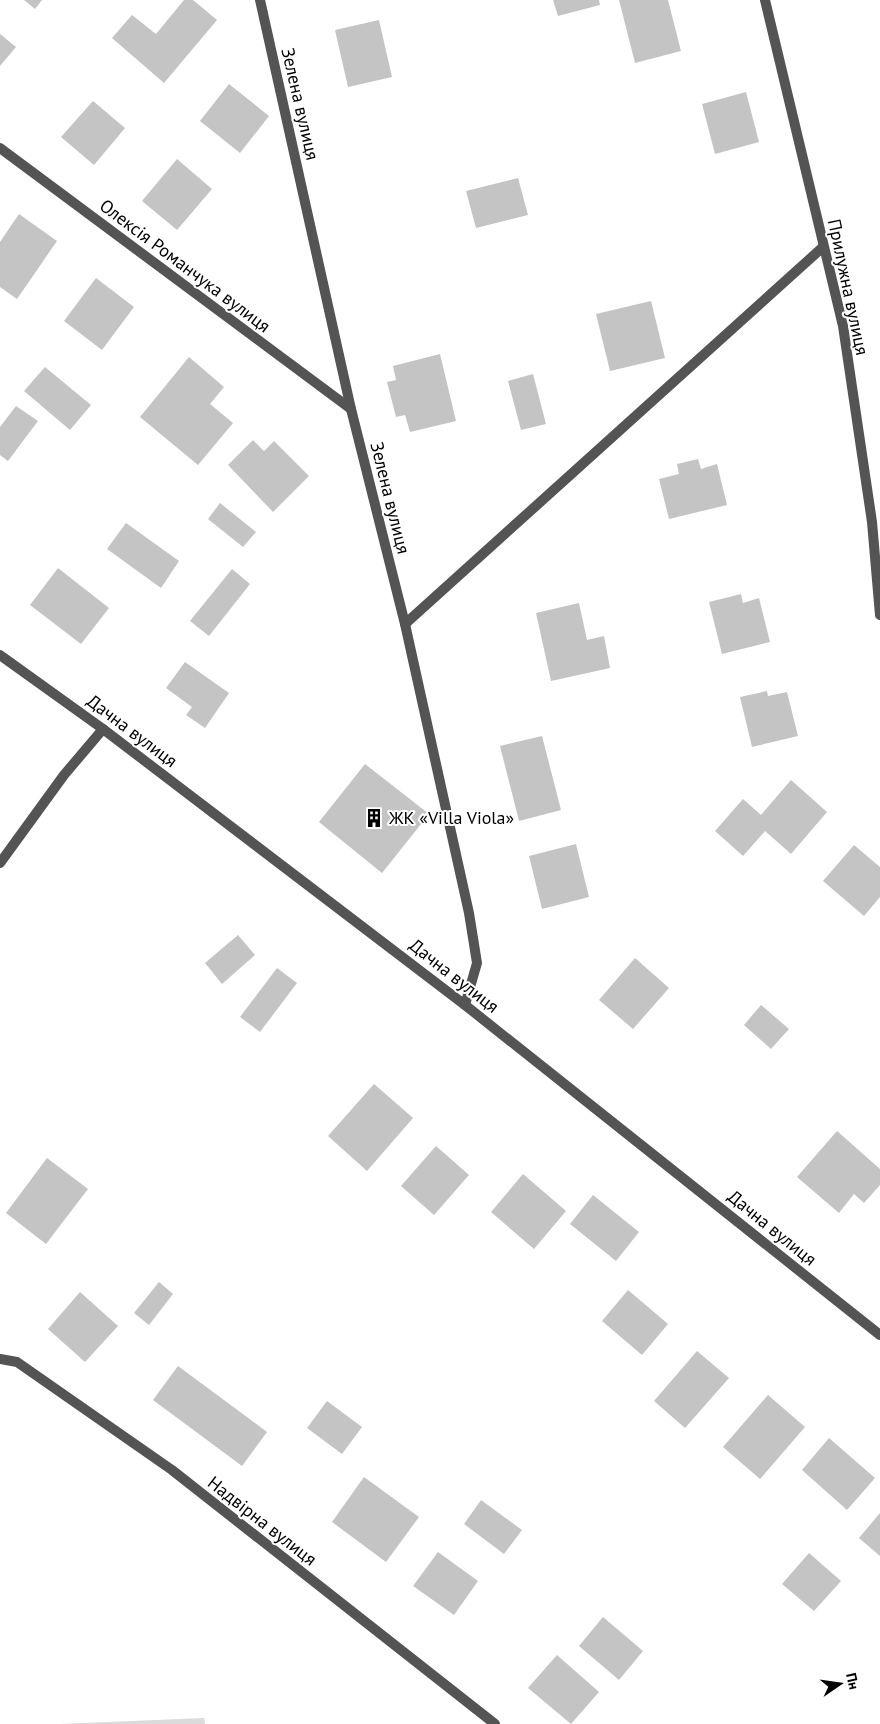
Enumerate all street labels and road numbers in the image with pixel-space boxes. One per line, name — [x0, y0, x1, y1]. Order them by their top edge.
street label: Зелена вулиця — [276, 45, 325, 162]
street label: Олексія Романчука вулиця — [95, 194, 275, 337]
street label: Прилужна вулиця — [823, 217, 874, 357]
street label: Зелена вулиця — [365, 440, 416, 556]
street label: Дачна вулиця — [82, 689, 182, 772]
street label: Дачна вулиця — [405, 933, 504, 1018]
street label: Дачна вулиця — [723, 1185, 821, 1270]
street label: Надвірна вулиця — [203, 1471, 321, 1570]

